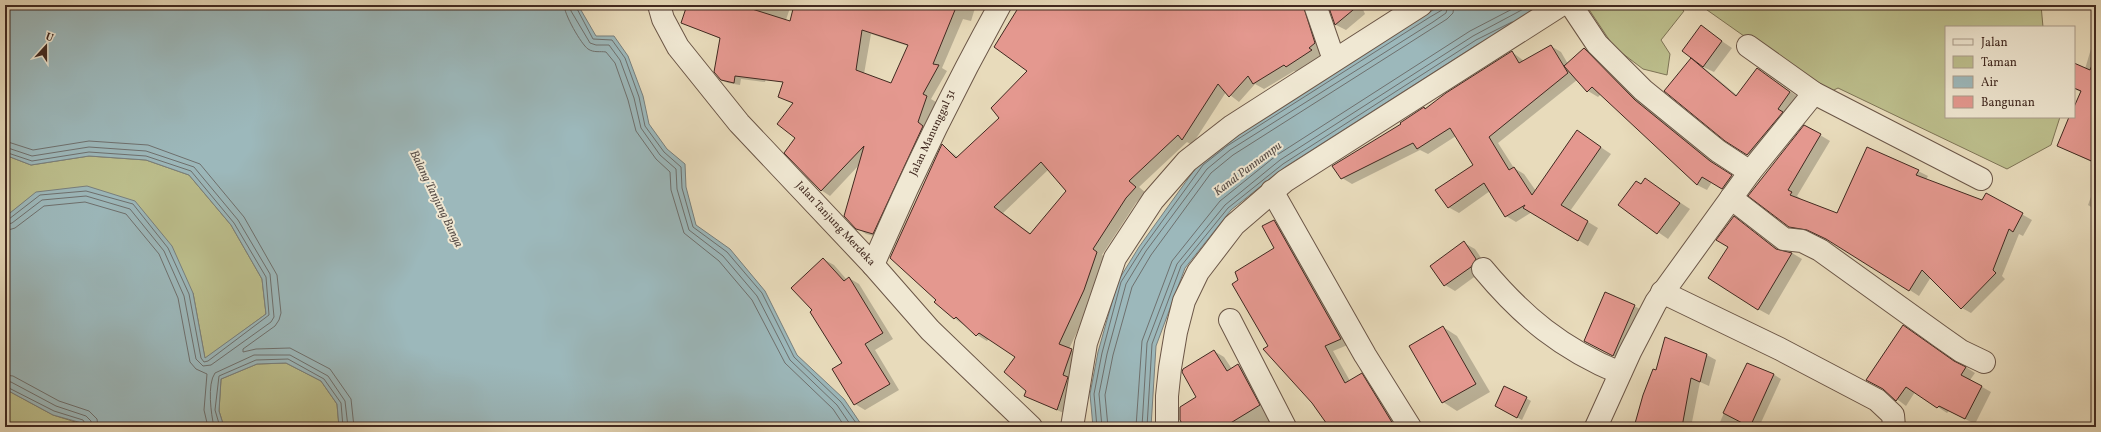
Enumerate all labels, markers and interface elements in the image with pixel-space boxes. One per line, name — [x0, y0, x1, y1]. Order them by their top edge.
north arrow — [26, 26, 66, 66]
legend — [1945, 26, 2075, 118]
text: U — [43, 30, 56, 47]
text: Jalan — [1981, 35, 2008, 51]
text: Taman — [1981, 55, 2017, 71]
text: Air — [1981, 75, 1998, 91]
street label: Jalan Manunggal 31 — [906, 87, 960, 179]
text: Bangunan — [1981, 95, 2035, 111]
water label: Kanal Pannampu — [1211, 138, 1285, 200]
water label: Balang Tanjung Bunga — [406, 148, 467, 251]
street label: Jalan Tanjung Merdeka — [792, 178, 879, 270]

